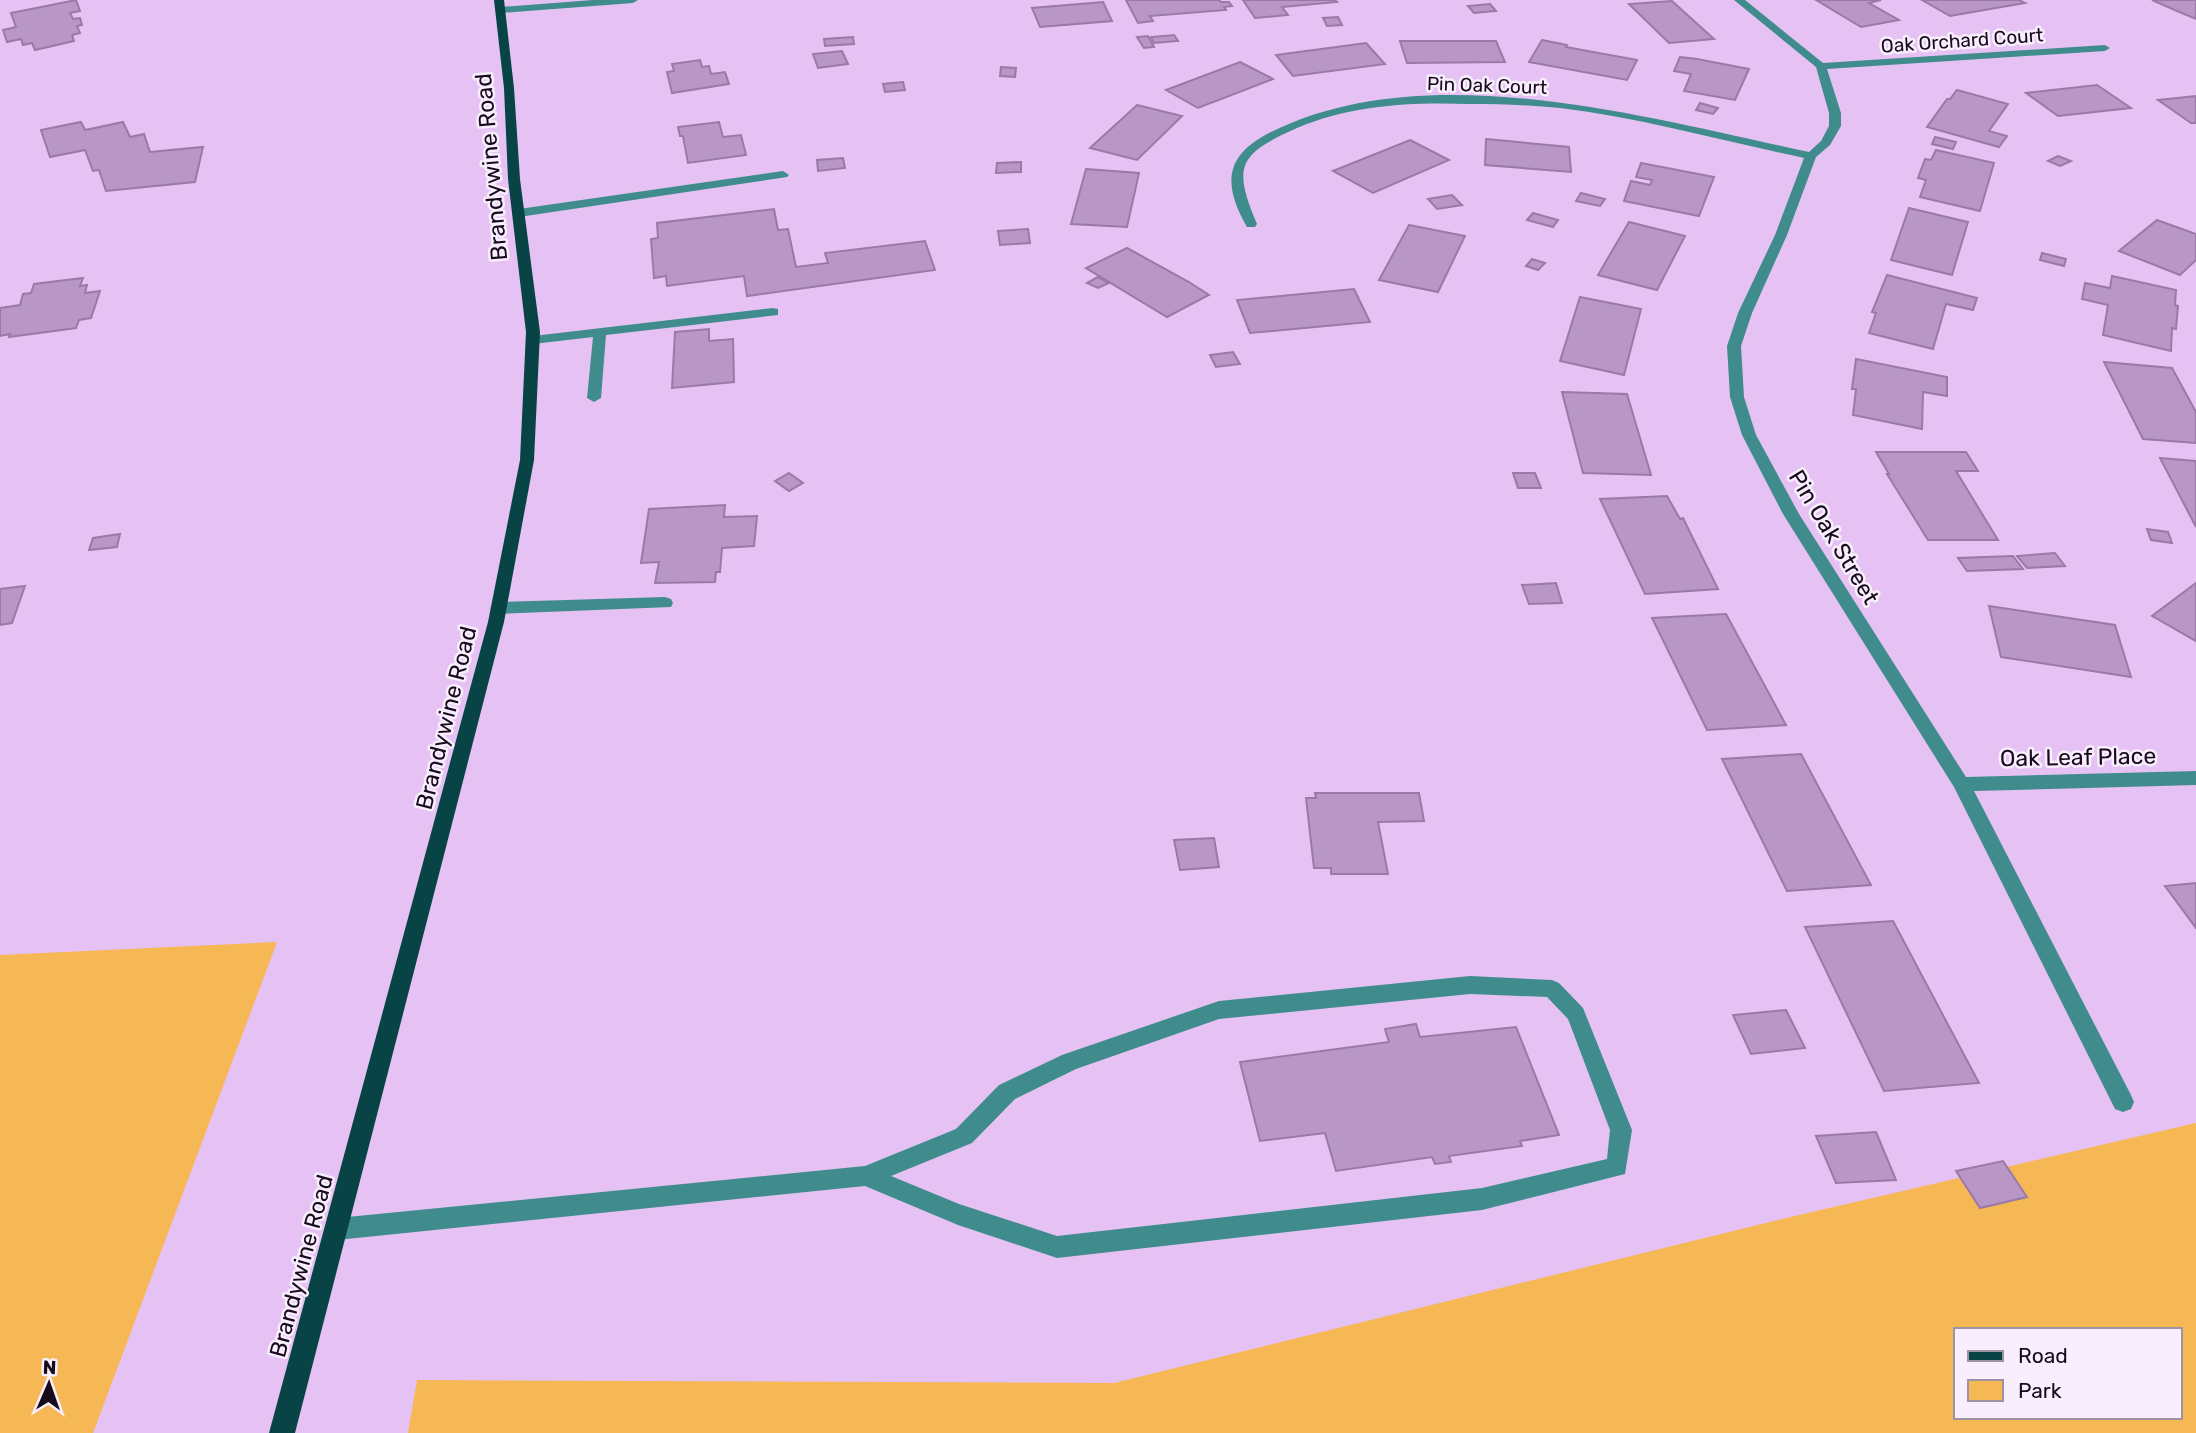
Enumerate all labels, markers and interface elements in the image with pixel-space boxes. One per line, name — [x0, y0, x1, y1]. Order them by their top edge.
street label: Oak Orchard Court — [1880, 23, 2045, 58]
street label: Brandywine Road — [469, 72, 513, 262]
street label: Pin Oak Court — [1426, 72, 1548, 99]
street label: Pin Oak Street — [1783, 465, 1885, 609]
street label: Brandywine Road — [410, 623, 482, 813]
street label: Oak Leaf Place — [2000, 742, 2156, 772]
street label: Brandywine Road — [263, 1172, 339, 1360]
legend — [1954, 1328, 2182, 1419]
text: Road — [2018, 1343, 2068, 1368]
north arrow — [14, 1349, 84, 1419]
text: N — [42, 1356, 57, 1379]
text: Park — [2018, 1378, 2062, 1403]

